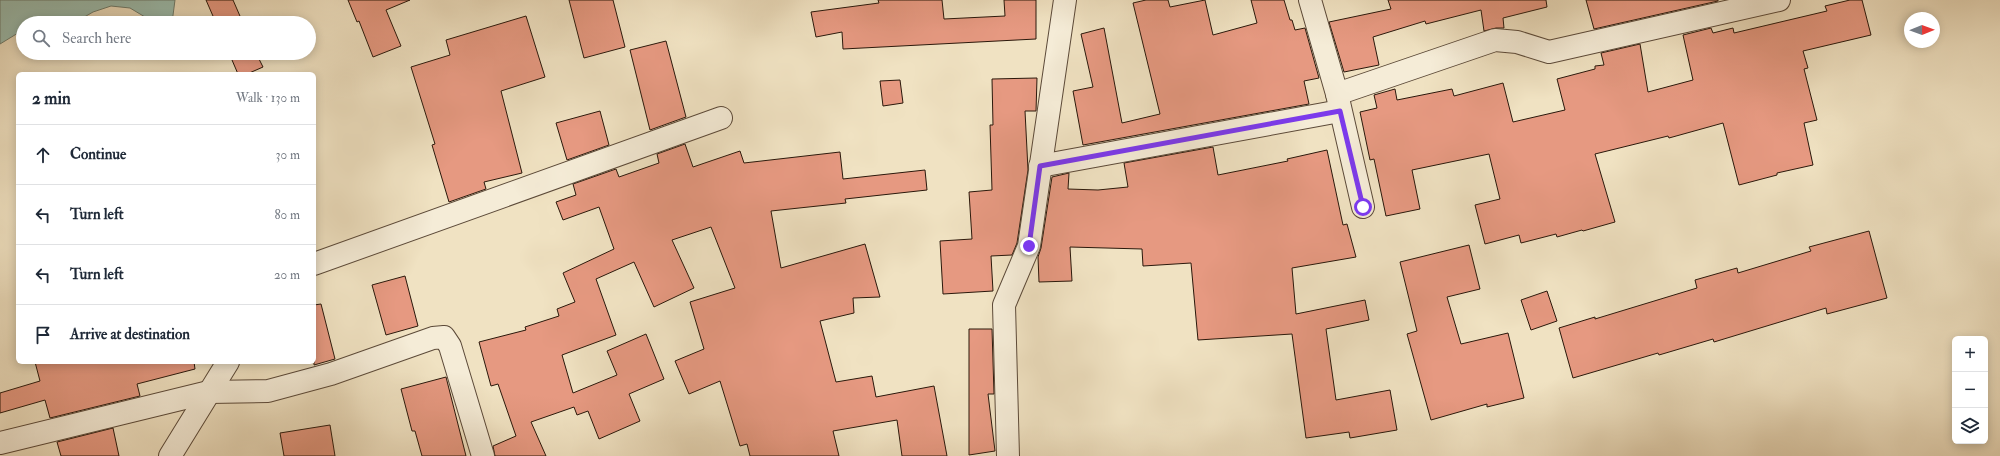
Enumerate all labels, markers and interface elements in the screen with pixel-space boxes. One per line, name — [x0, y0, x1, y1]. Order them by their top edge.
north arrow — [1904, 12, 1940, 48]
search box — [16, 16, 316, 60]
icon: search — [30, 27, 52, 49]
text: Search here — [62, 29, 131, 48]
text: 2 min — [32, 88, 71, 109]
text: Walk · 130 m — [236, 90, 300, 106]
icon: ahead — [32, 144, 54, 166]
text: Continue — [70, 145, 126, 164]
text: 30 m — [276, 147, 300, 163]
route start — [1354, 198, 1372, 216]
icon: left — [32, 204, 54, 226]
text: Turn left — [70, 205, 124, 224]
text: 80 m — [274, 207, 300, 223]
route end — [1020, 237, 1038, 255]
icon: left — [32, 264, 54, 286]
text: Turn left — [70, 265, 124, 284]
text: 20 m — [274, 267, 300, 283]
icon: arrive — [32, 324, 54, 346]
text: Arrive at destination — [70, 325, 190, 344]
map controls — [1952, 336, 1988, 444]
button: + — [1952, 336, 1988, 372]
button: − — [1952, 372, 1988, 408]
button: layers — [1952, 408, 1988, 444]

